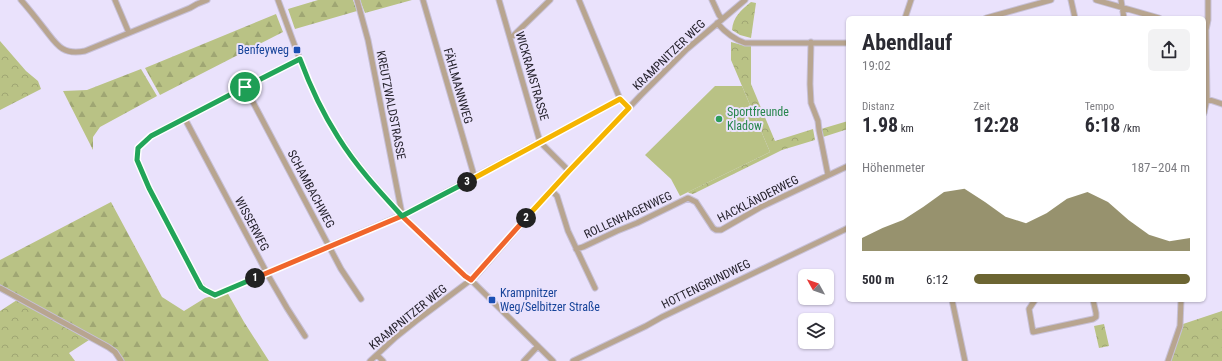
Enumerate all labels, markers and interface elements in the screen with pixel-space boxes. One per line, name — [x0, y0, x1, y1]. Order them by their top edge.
street label: KRAMPNITZER WEG — [630, 17, 708, 93]
button: share — [1148, 29, 1190, 71]
street label: WICKRAMSTRASSE — [513, 30, 551, 122]
text: Abendlauf — [862, 30, 952, 55]
place label: Benfeyweg — [237, 43, 289, 57]
marker: Benfeyweg — [292, 45, 302, 55]
street label: FÄHLMANNWEG — [441, 46, 476, 125]
street label: KREUTZWALDSTRASSE — [374, 49, 408, 161]
text: 19:02 — [862, 58, 891, 73]
pin — [228, 70, 262, 104]
icon: arrive — [234, 76, 256, 98]
text: Distanz — [862, 100, 895, 113]
text: Zeit — [973, 100, 990, 113]
text: Tempo — [1085, 100, 1114, 113]
place label: Sportfreunde Kladow — [727, 105, 789, 133]
text: 1.98 — [862, 113, 898, 137]
text: 12:28 — [973, 113, 1019, 137]
text: 6:18 — [1085, 113, 1120, 137]
marker: Sportfreunde Kladow — [714, 114, 724, 124]
text: km — [898, 122, 914, 135]
text: /km — [1120, 122, 1140, 135]
street label: SCHAMBACHWEG — [285, 148, 337, 230]
text: Höhenmeter — [862, 160, 925, 175]
text: 187–204 m — [1131, 160, 1190, 175]
pin: 3 — [457, 172, 477, 192]
street label: HACKLÄNDERWEG — [715, 172, 801, 226]
text: 3 — [464, 175, 470, 188]
street label: ROLLENHAGENWEG — [582, 188, 674, 242]
street label: WISSERWEG — [232, 195, 272, 253]
pin: 2 — [516, 208, 536, 228]
text: 2 — [523, 211, 529, 224]
street label: HOTTENGRUNDWEG — [659, 256, 753, 312]
pin: 1 — [245, 268, 265, 288]
north arrow — [798, 269, 834, 305]
map controls — [798, 269, 834, 349]
text: 1 — [252, 271, 258, 284]
text: 500 m — [862, 272, 894, 287]
text: 6:12 — [926, 272, 948, 287]
street label: KRAMPNITZER WEG — [366, 281, 450, 353]
place label: Krampnitzer Weg/Selbitzer Straße — [500, 286, 600, 314]
marker: Krampnitzer Weg/Selbitzer Straße — [487, 295, 497, 305]
button: layers — [798, 313, 834, 349]

